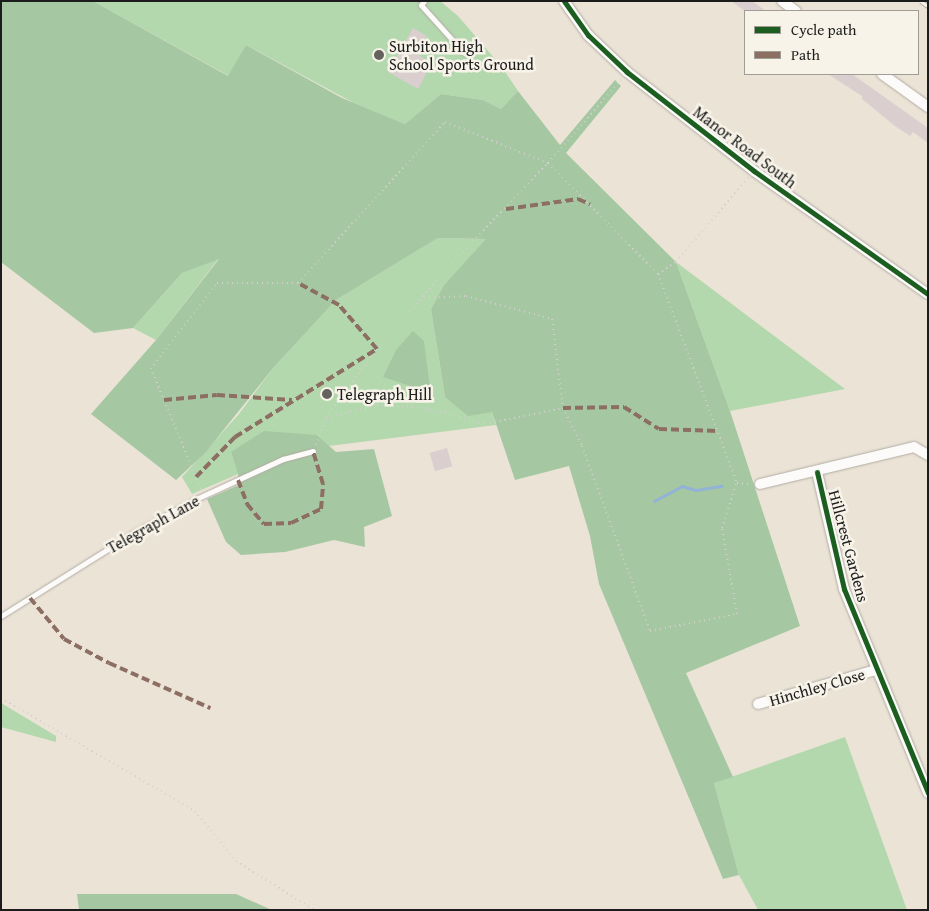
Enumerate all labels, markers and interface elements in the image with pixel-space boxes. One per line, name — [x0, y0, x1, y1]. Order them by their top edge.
legend — [744, 10, 919, 75]
text: Cycle path — [791, 19, 857, 40]
place label: Surbiton High School Sports Ground — [389, 36, 534, 74]
text: Path — [791, 44, 820, 65]
marker: Surbiton High School Sports Ground — [373, 49, 385, 61]
street label: Manor Road South — [690, 102, 800, 192]
place label: Telegraph Hill — [337, 384, 432, 404]
marker: Telegraph Hill — [321, 388, 333, 400]
street label: Hillcrest Gardens — [825, 488, 873, 604]
street label: Telegraph Lane — [103, 491, 203, 557]
street label: Hinchley Close — [767, 664, 867, 710]

